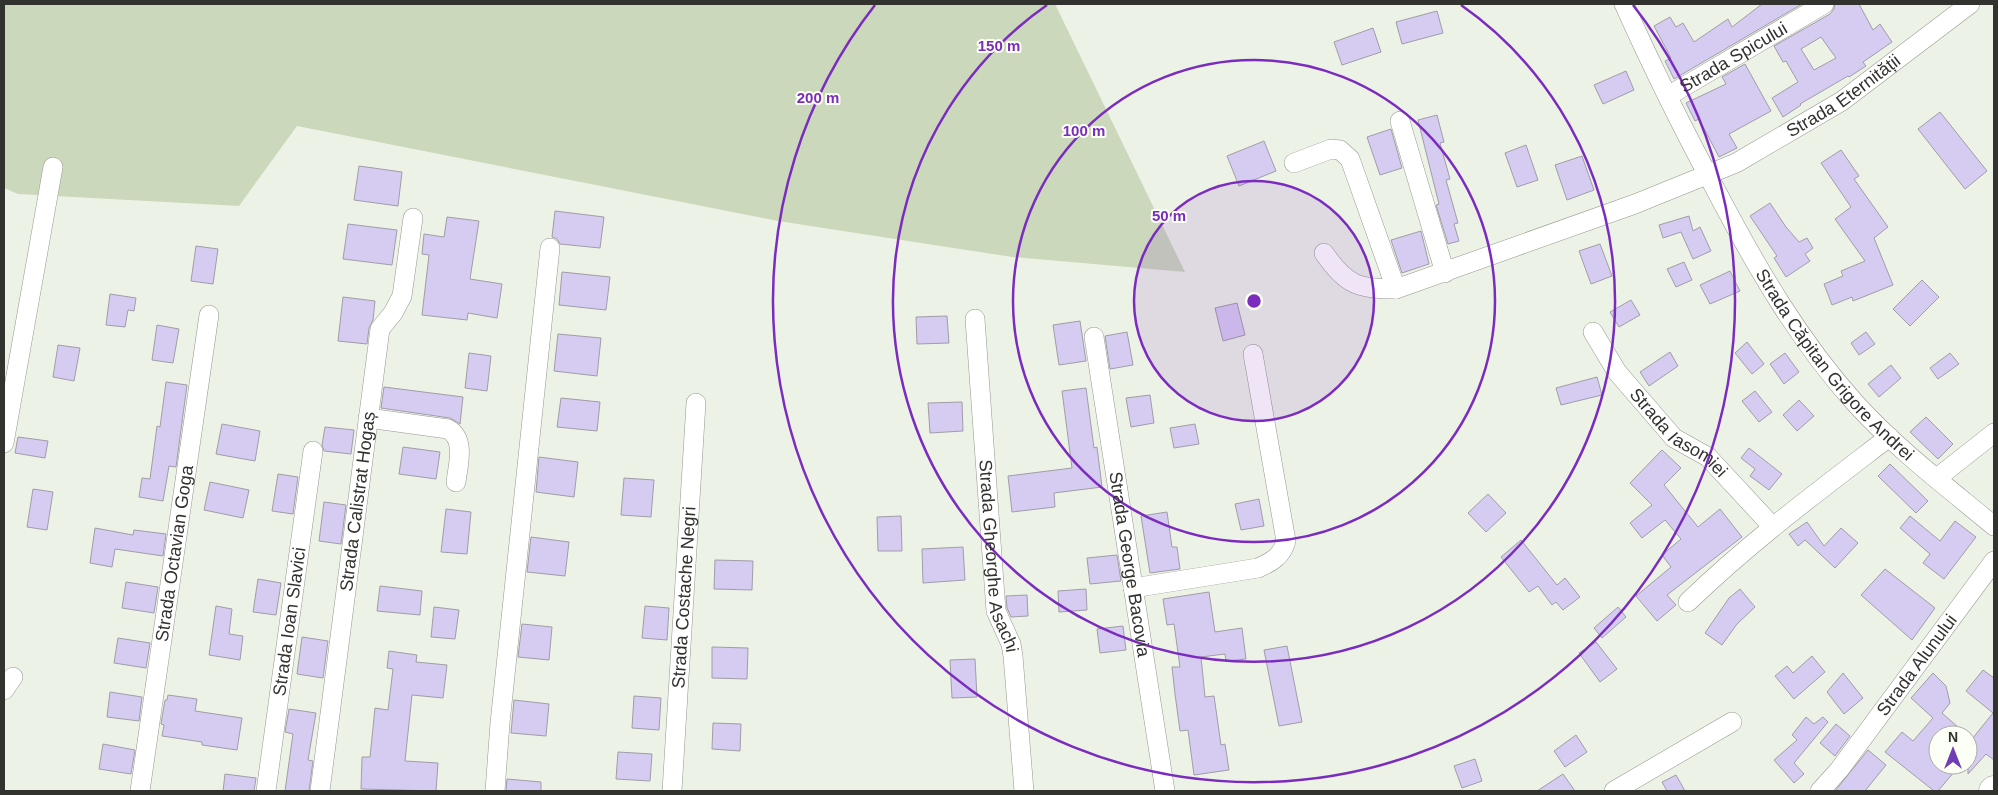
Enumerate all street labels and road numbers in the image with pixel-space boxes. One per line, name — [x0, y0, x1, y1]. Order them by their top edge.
street label: Strada Spicului — [1676, 18, 1791, 97]
street label: Strada Eternității — [1783, 50, 1904, 141]
street label: Strada Căpitan Grigore Andrei — [1752, 265, 1918, 465]
street label: Strada Iasomiei — [1626, 384, 1731, 481]
street label: Strada Calistrat Hogaș — [336, 410, 379, 593]
street label: Strada Gheorghe Asachi — [975, 459, 1022, 654]
street label: Strada Octavian Goga — [152, 463, 197, 643]
street label: Strada George Bacovia — [1105, 470, 1154, 659]
street label: Strada Costache Negri — [668, 506, 700, 689]
street label: Strada Ioan Slavici — [269, 546, 310, 697]
street label: Strada Alunului — [1873, 610, 1961, 720]

